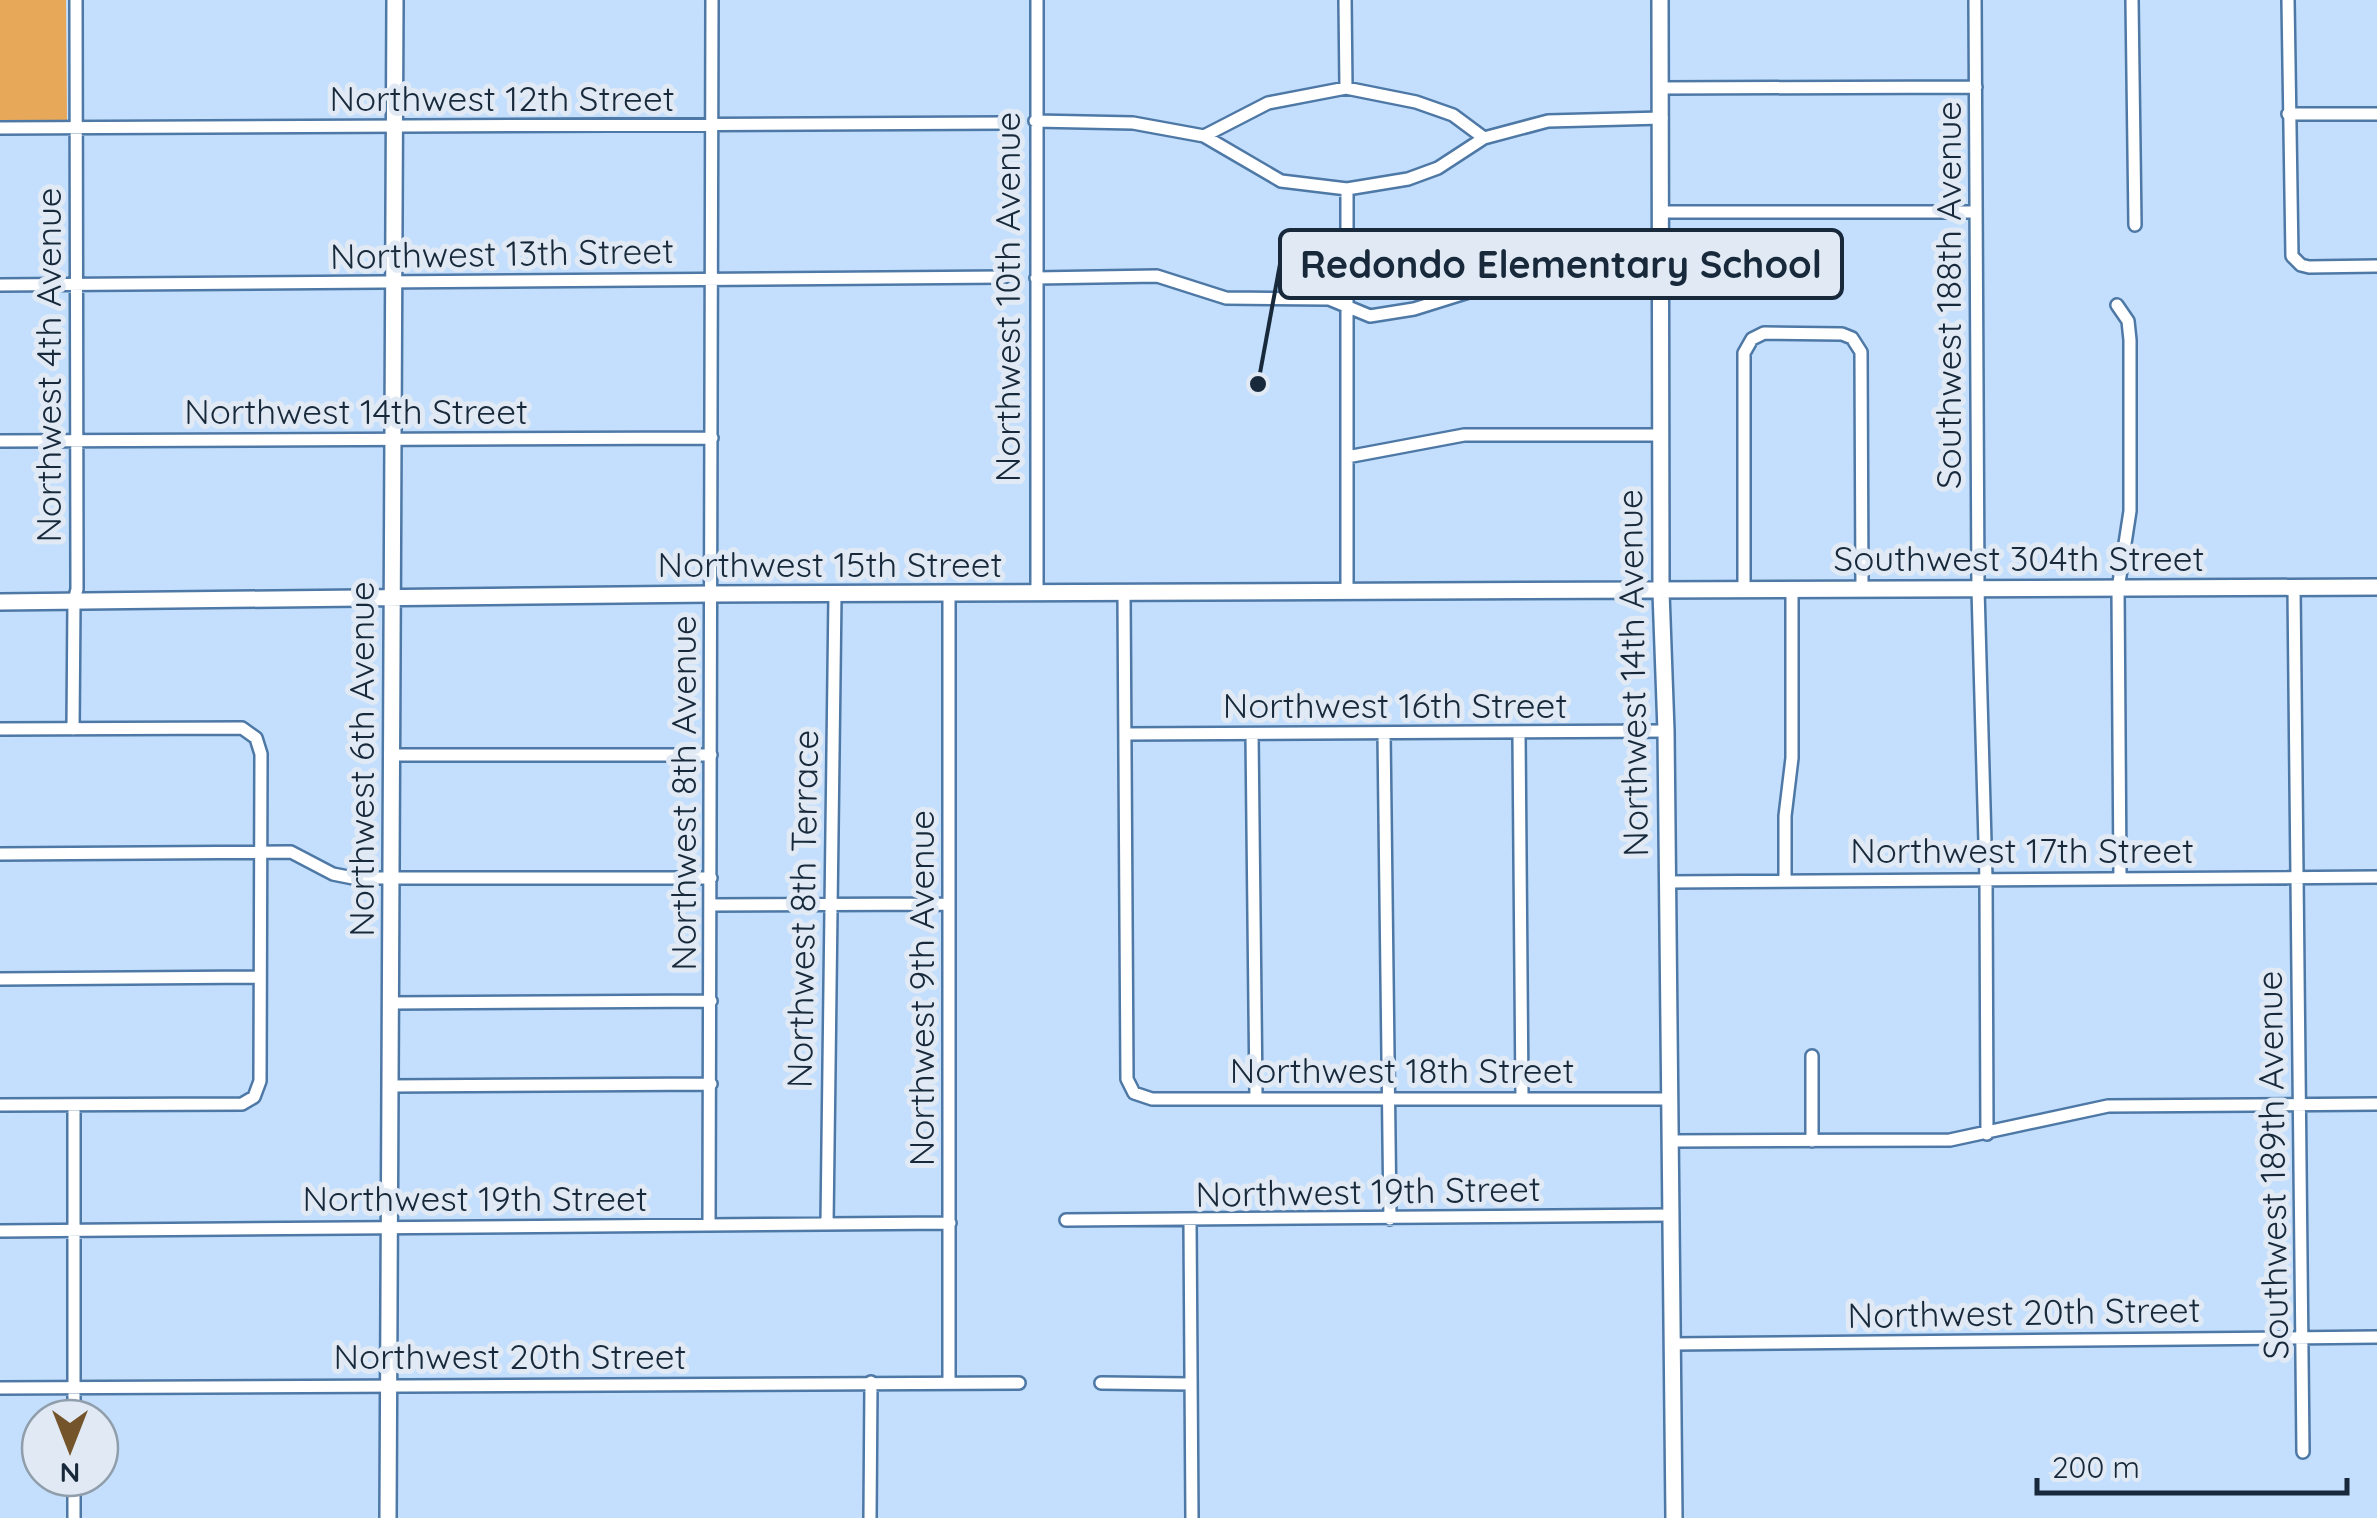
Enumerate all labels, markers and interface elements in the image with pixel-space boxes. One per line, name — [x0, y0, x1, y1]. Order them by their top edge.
street label: Northwest 12th Street — [329, 76, 675, 120]
street label: Southwest 188th Avenue — [1926, 101, 1970, 489]
street label: Northwest 10th Avenue — [985, 112, 1029, 482]
street label: Northwest 4th Avenue — [26, 187, 70, 543]
street label: Northwest 13th Street — [330, 228, 674, 278]
callout: Redondo Elementary School — [1280, 230, 1842, 298]
text: Redondo Elementary School — [1300, 240, 1822, 288]
street label: Northwest 14th Street — [184, 389, 528, 433]
street label: Northwest 14th Avenue — [1607, 489, 1657, 857]
street label: Southwest 304th Street — [1834, 536, 2204, 580]
street label: Northwest 15th Street — [658, 542, 1002, 586]
street label: Northwest 6th Avenue — [339, 581, 383, 937]
street label: Northwest 8th Avenue — [661, 615, 705, 971]
street label: Northwest 16th Street — [1223, 683, 1567, 727]
street label: Northwest 8th Terrace — [777, 729, 827, 1089]
street label: Northwest 9th Avenue — [899, 810, 943, 1166]
street label: Northwest 17th Street — [1850, 828, 2194, 872]
street label: Southwest 189th Avenue — [2247, 970, 2297, 1360]
street label: Northwest 18th Street — [1230, 1048, 1574, 1092]
street label: Northwest 19th Street — [1195, 1166, 1541, 1216]
street label: Northwest 19th Street — [302, 1176, 648, 1220]
street label: Northwest 20th Street — [1847, 1287, 2201, 1337]
street label: Northwest 20th Street — [334, 1334, 686, 1378]
north arrow — [20, 1398, 120, 1498]
scale bar — [2037, 1433, 2347, 1495]
text: 200 m — [2052, 1448, 2140, 1486]
text: N — [60, 1456, 80, 1491]

